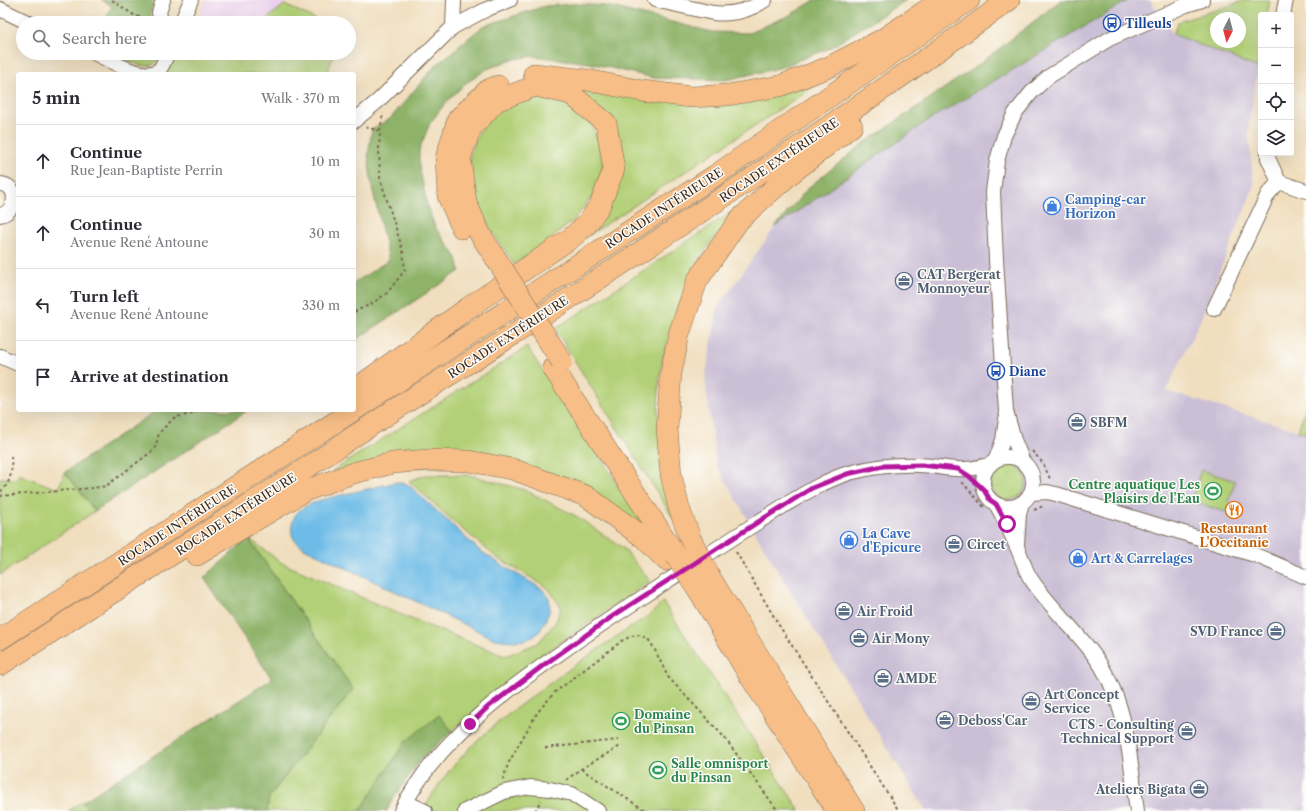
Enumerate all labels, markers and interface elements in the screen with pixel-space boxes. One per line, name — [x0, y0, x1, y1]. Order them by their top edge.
north arrow — [1210, 12, 1246, 48]
map controls — [1258, 12, 1294, 156]
button: + — [1258, 12, 1294, 48]
bus stop icon: Tilleuls — [1102, 13, 1122, 33]
search box — [16, 16, 356, 60]
place label: Tilleuls — [1125, 16, 1172, 31]
icon: search — [30, 27, 52, 49]
text: Search here — [62, 29, 147, 48]
button: − — [1258, 48, 1294, 84]
button: locate — [1258, 84, 1294, 120]
text: 5 min — [32, 88, 80, 108]
text: Walk · 370 m — [261, 90, 340, 106]
street label: ROCADE EXTÉRIEURE — [716, 114, 842, 206]
button: layers — [1258, 120, 1294, 156]
text: Continue — [70, 143, 142, 162]
icon: ahead — [32, 150, 54, 172]
text: 10 m — [311, 153, 340, 169]
text: Rue Jean-Baptiste Perrin — [70, 162, 223, 178]
street label: ROCADE INTÉRIEURE — [602, 163, 726, 252]
place label: Camping-car Horizon — [1065, 192, 1146, 221]
shop icon: Camping-car Horizon — [1042, 196, 1062, 216]
text: Continue — [70, 215, 142, 234]
icon: ahead — [32, 222, 54, 244]
text: 30 m — [309, 225, 340, 241]
text: Avenue René Antoune — [70, 234, 209, 250]
place label: CAT Bergerat Monnoyeur — [917, 267, 1001, 296]
office icon: CAT Bergerat Monnoyeur — [894, 271, 914, 291]
text: Turn left — [70, 287, 139, 306]
street label: ROCADE EXTÉRIEURE — [444, 292, 571, 382]
icon: left — [32, 294, 54, 316]
text: 330 m — [302, 297, 340, 313]
text: Avenue René Antoune — [70, 306, 209, 322]
bus stop icon: Diane — [986, 361, 1006, 381]
place label: Diane — [1009, 364, 1046, 379]
icon: arrive — [32, 366, 54, 388]
text: Arrive at destination — [70, 367, 229, 386]
office icon: SBFM — [1067, 412, 1087, 432]
place label: SBFM — [1090, 415, 1128, 430]
street label: ROCADE EXTÉRIEURE — [172, 469, 299, 559]
place label: Centre aquatique Les Plaisirs de l'Eau — [1068, 477, 1200, 506]
street label: ROCADE INTÉRIEURE — [115, 480, 239, 569]
sports icon: Centre aquatique Les Plaisirs de l'Eau — [1203, 481, 1223, 501]
restaurant icon: Restaurant L'Occitanie — [1224, 500, 1244, 520]
route start — [998, 515, 1016, 533]
place label: Restaurant L'Occitanie — [1199, 521, 1269, 550]
place label: La Cave d'Epicure — [862, 526, 921, 555]
shop icon: La Cave d'Epicure — [839, 530, 859, 550]
office icon: Circet — [944, 534, 964, 554]
place label: Circet — [967, 537, 1005, 552]
shop icon: Art & Carrelages — [1068, 548, 1088, 568]
place label: Art & Carrelages — [1090, 551, 1193, 566]
office icon: Air Froid — [834, 601, 854, 621]
place label: Air Froid — [856, 604, 913, 619]
office icon: SVD France — [1266, 621, 1286, 641]
place label: SVD France — [1190, 624, 1263, 639]
office icon: Air Mony — [849, 628, 869, 648]
place label: Air Mony — [871, 631, 930, 646]
office icon: AMDE — [873, 668, 893, 688]
place label: AMDE — [895, 671, 937, 686]
place label: Art Concept Service — [1043, 687, 1119, 716]
office icon: Art Concept Service — [1021, 691, 1041, 711]
place label: Domaine du Pinsan — [634, 707, 695, 736]
office icon: Deboss'Car — [935, 710, 955, 730]
sports icon: Domaine du Pinsan — [611, 711, 631, 731]
place label: Deboss'Car — [958, 713, 1027, 728]
route end — [461, 715, 479, 733]
place label: CTS - Consulting Technical Support — [1060, 717, 1175, 746]
office icon: CTS - Consulting Technical Support — [1177, 721, 1197, 741]
place label: Salle omnisport du Pinsan — [671, 756, 768, 785]
sports icon: Salle omnisport du Pinsan — [648, 760, 668, 780]
office icon: Ateliers Bigata — [1189, 779, 1209, 799]
place label: Ateliers Bigata — [1095, 782, 1187, 797]

